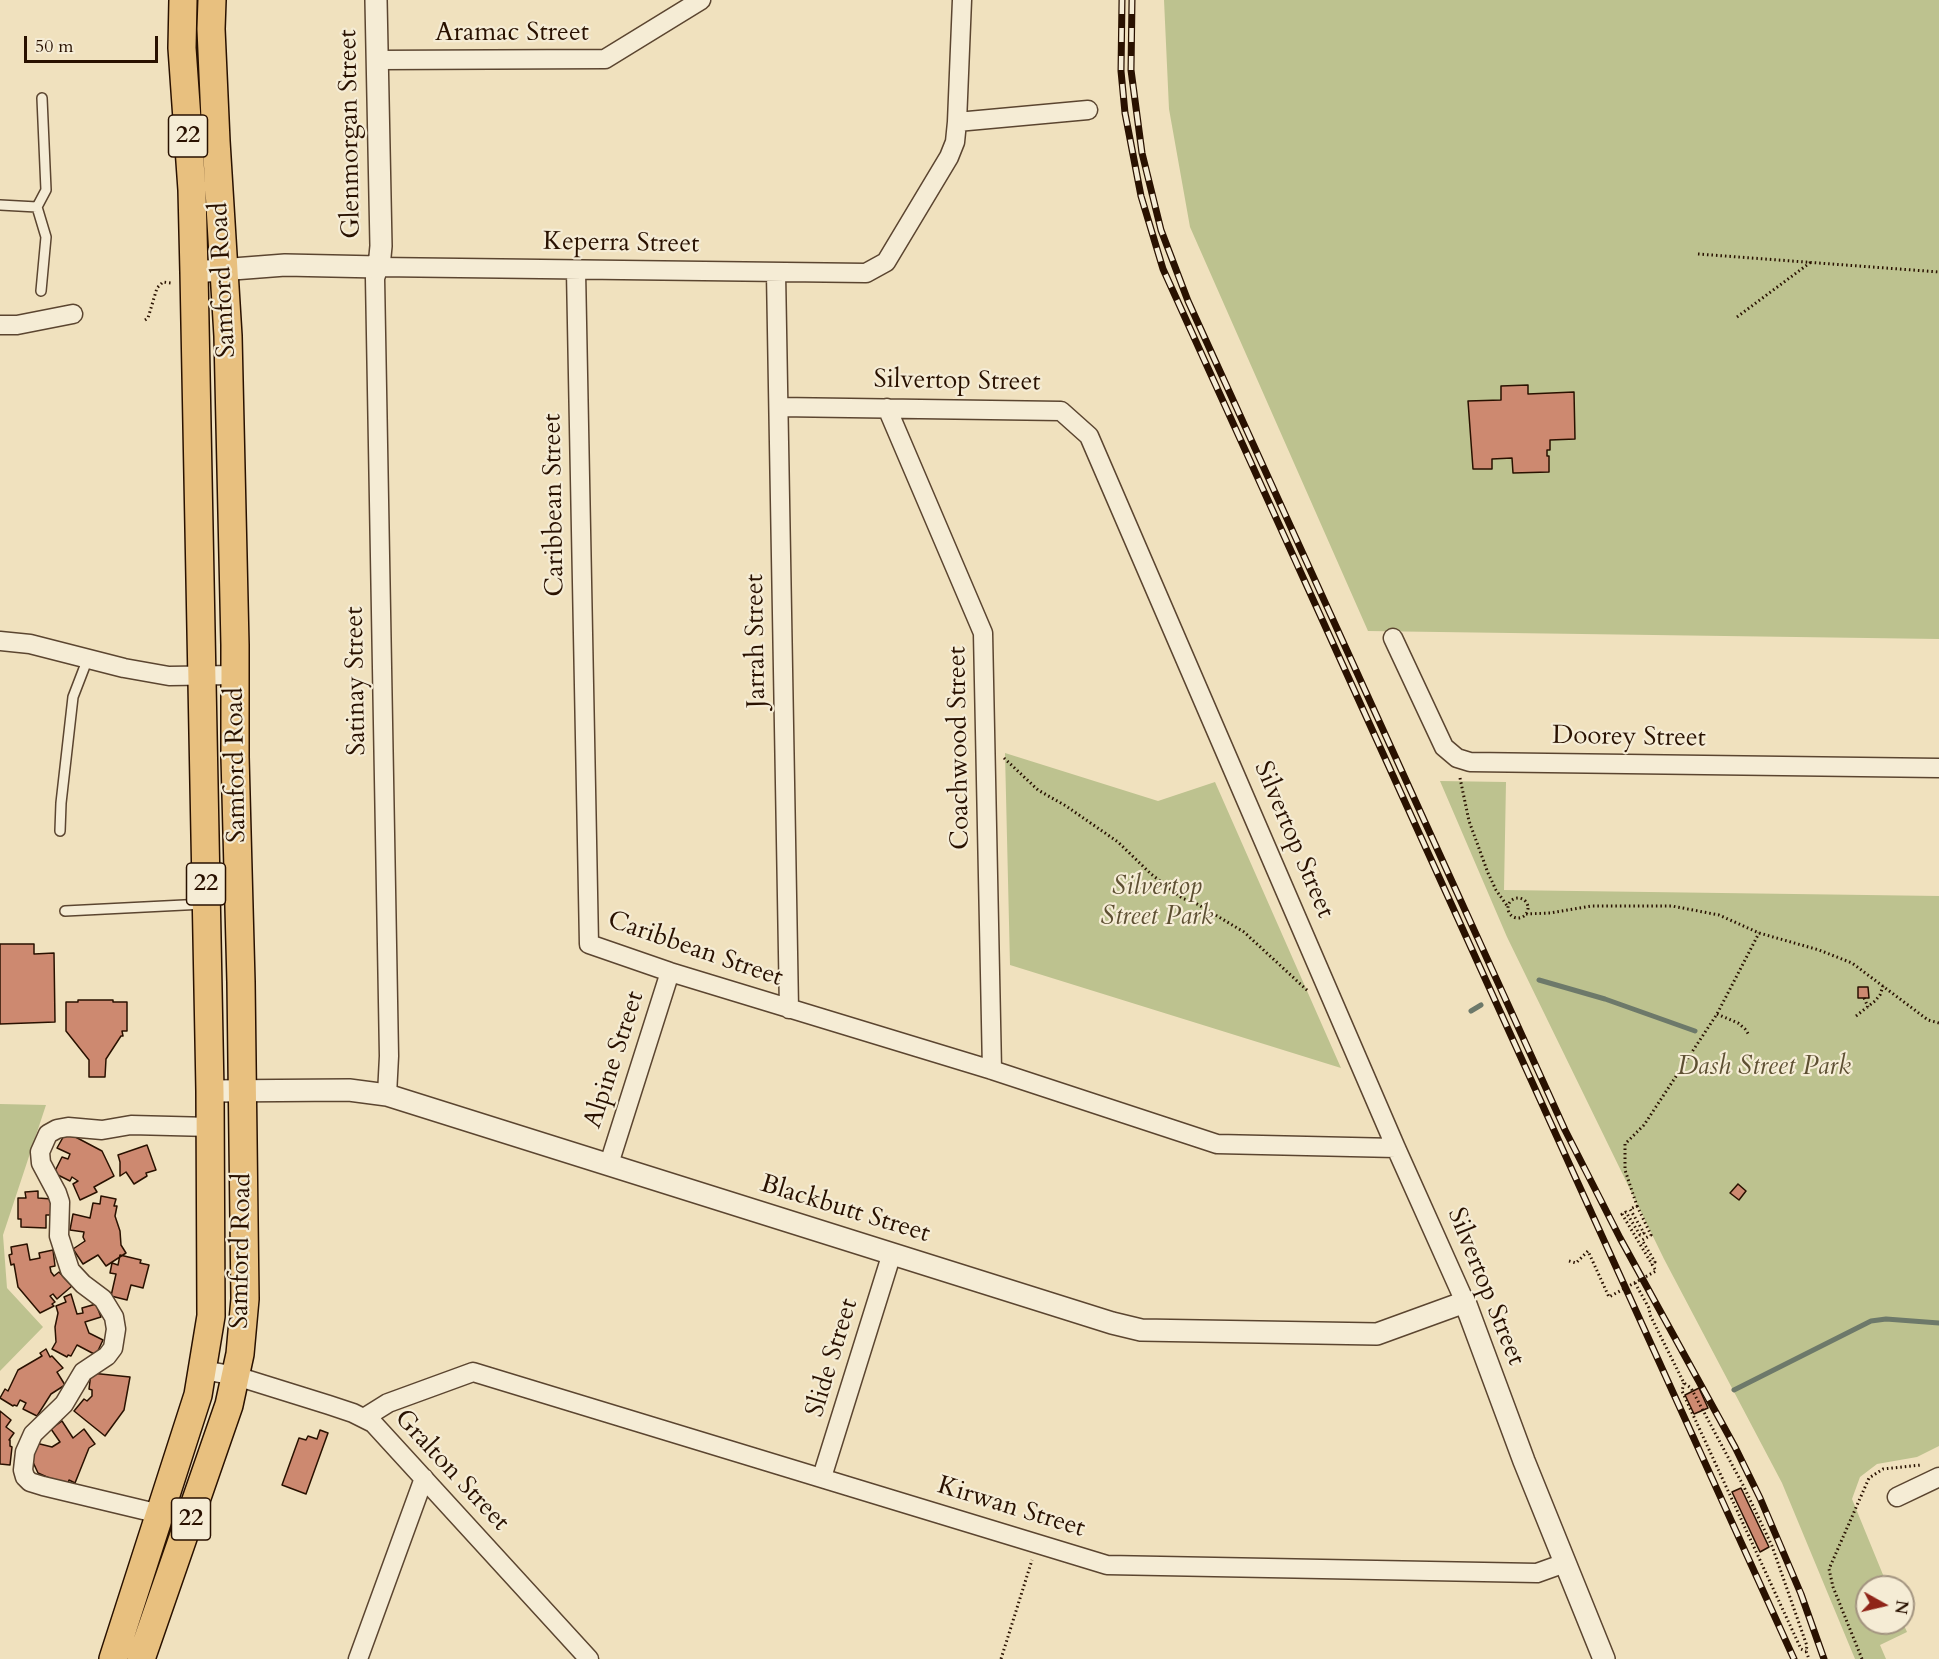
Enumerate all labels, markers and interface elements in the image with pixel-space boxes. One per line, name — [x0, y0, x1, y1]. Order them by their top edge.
street label: Aramac Street — [435, 18, 589, 50]
scale bar — [27, 24, 160, 62]
street label: Glenmorgan Street — [334, 29, 368, 239]
text: 50 m — [35, 34, 74, 59]
road number: 22 — [168, 115, 207, 157]
street label: Samford Road — [204, 201, 244, 359]
street label: Keperra Street — [542, 227, 700, 261]
street label: Silvertop Street — [873, 365, 1041, 399]
street label: Caribbean Street — [538, 413, 572, 597]
street label: Jarrah Street — [740, 574, 774, 708]
street label: Satinay Street — [340, 606, 374, 756]
street label: Coachwood Street — [943, 646, 977, 850]
street label: Samford Road — [220, 687, 254, 843]
street label: Doorey Street — [1552, 721, 1706, 755]
street label: Silvertop Street — [1246, 757, 1340, 923]
road number: 22 — [186, 863, 226, 905]
park label: Silvertop Street Park — [1101, 872, 1213, 934]
street label: Caribbean Street — [603, 905, 787, 995]
street label: Alpine Street — [578, 987, 652, 1133]
park label: Dash Street Park — [1677, 1052, 1851, 1084]
street label: Blackbutt Street — [757, 1169, 933, 1251]
street label: Samford Road — [225, 1173, 259, 1329]
street label: Silvertop Street — [1439, 1204, 1531, 1370]
street label: Slide Street — [800, 1295, 866, 1421]
street label: Gralton Street — [387, 1404, 515, 1538]
street label: Kirwan Street — [934, 1471, 1088, 1545]
road number: 22 — [172, 1498, 210, 1540]
north arrow — [1855, 1575, 1915, 1635]
text: N — [1889, 1599, 1913, 1616]

